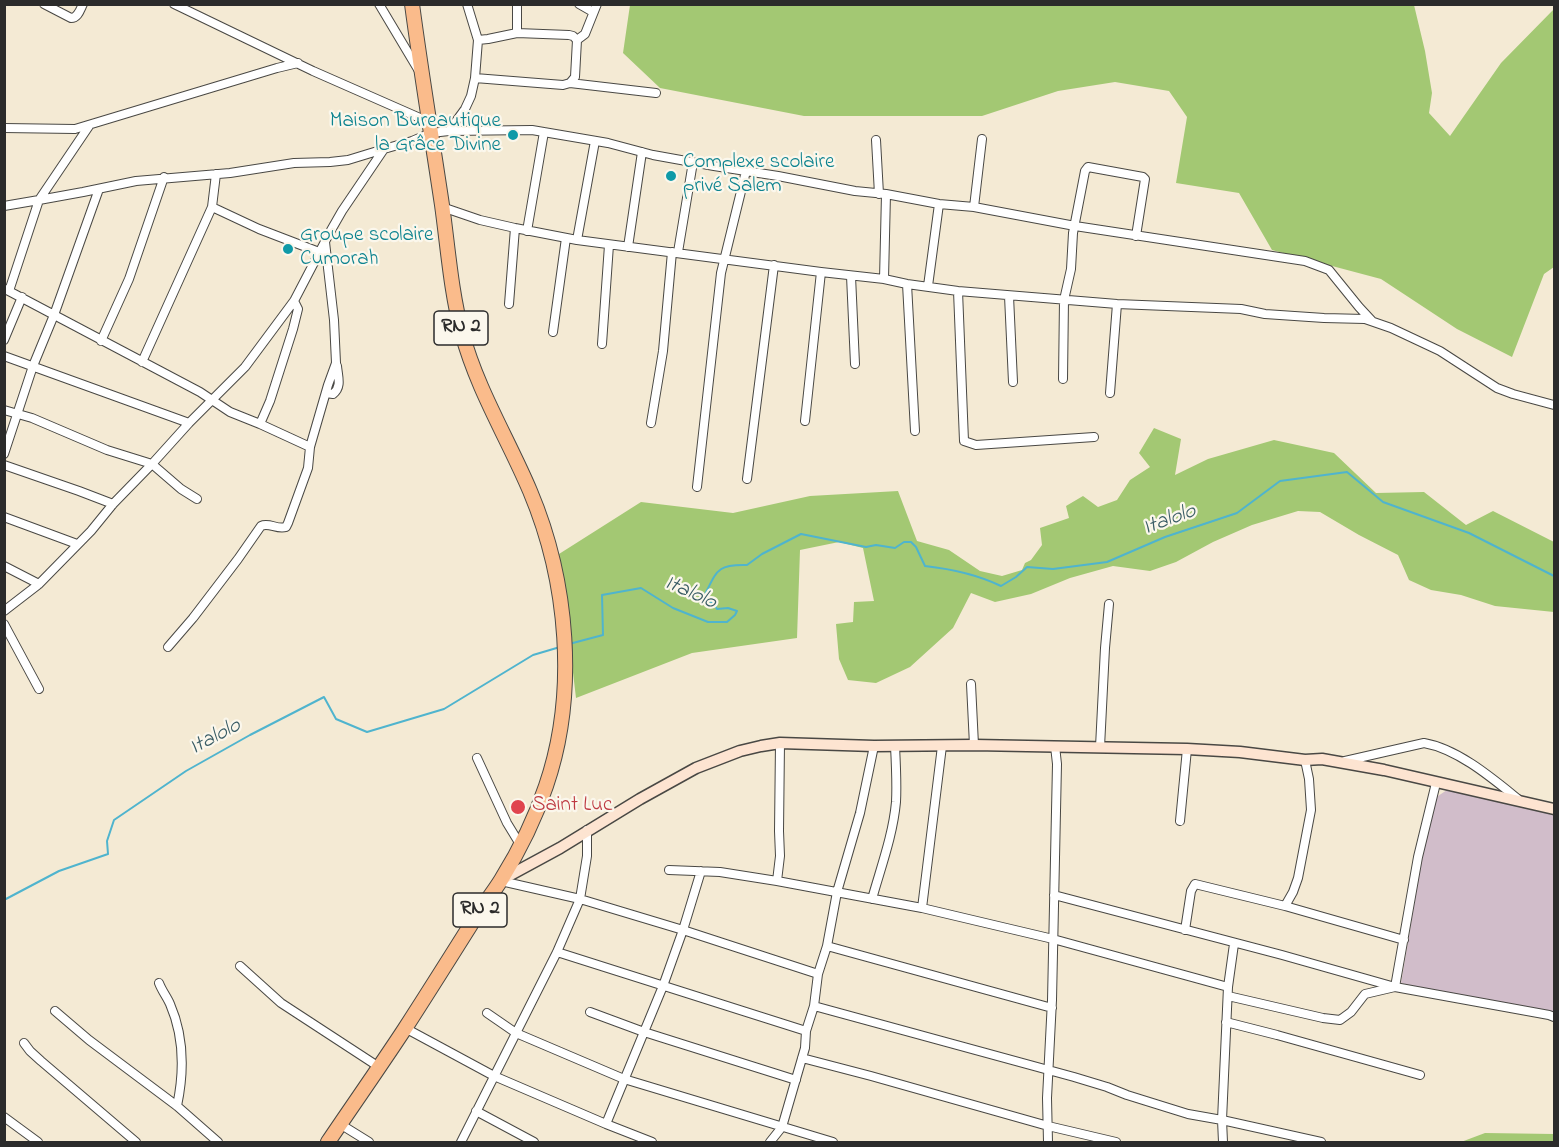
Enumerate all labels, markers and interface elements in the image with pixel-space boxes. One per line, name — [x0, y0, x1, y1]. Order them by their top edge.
place label: Maison Bureautique la Grâce Divine — [330, 110, 501, 160]
marker: Maison Bureautique la Grâce Divine — [506, 128, 520, 142]
place label: Complexe scolaire privé Salem — [683, 151, 834, 201]
marker: Complexe scolaire privé Salem — [664, 169, 678, 183]
place label: Groupe scolaire Cumorah — [300, 224, 433, 274]
marker: Groupe scolaire Cumorah — [281, 242, 295, 256]
road number: RN 2 — [434, 311, 488, 345]
water label: Italolo — [1140, 499, 1200, 543]
water label: Italolo — [660, 571, 720, 617]
water label: Italolo — [186, 714, 246, 762]
place label: Saint Luc — [532, 794, 612, 820]
marker: Saint Luc — [509, 798, 527, 816]
road number: RN 2 — [453, 893, 507, 927]

